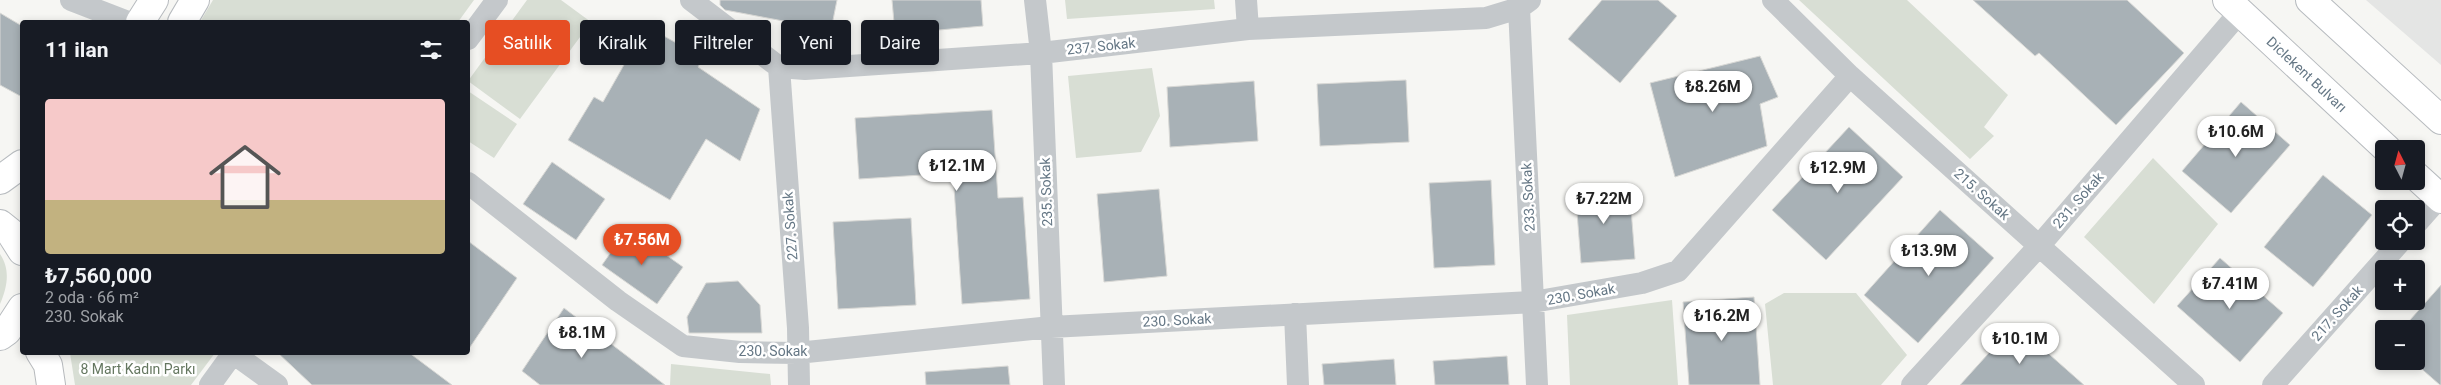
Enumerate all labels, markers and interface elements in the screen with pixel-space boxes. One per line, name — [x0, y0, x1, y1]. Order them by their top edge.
chip: Satılık — [485, 20, 570, 65]
chip: Kiralık — [580, 20, 665, 65]
chip: Filtreler — [675, 20, 771, 65]
chip: Yeni — [781, 20, 851, 65]
chip: Daire — [861, 20, 939, 65]
street label: Diclekent Bulvarı — [2263, 33, 2350, 115]
street label: 237. Sokak — [1066, 34, 1137, 58]
icon: filters — [417, 36, 445, 64]
text: 11 ilan — [45, 38, 108, 62]
pin: ₺8.26M — [1672, 70, 1754, 113]
text: ₺8.26M — [1685, 77, 1741, 96]
pin: ₺10.6M — [2195, 116, 2277, 158]
text: ₺10.6M — [2208, 122, 2264, 141]
icon: home — [200, 132, 290, 222]
north arrow — [2375, 140, 2425, 190]
map controls — [2375, 140, 2425, 370]
pin: ₺12.1M — [916, 150, 998, 192]
pin: ₺12.9M — [1797, 152, 1879, 194]
text: ₺12.1M — [929, 156, 985, 175]
street label: 235. Sokak — [1037, 156, 1055, 227]
text: ₺12.9M — [1810, 158, 1866, 177]
street label: 233. Sokak — [1518, 161, 1538, 232]
street label: 215. Sokak — [1951, 165, 2014, 224]
street label: 231. Sokak — [2049, 168, 2107, 231]
pin: ₺7.22M — [1563, 182, 1645, 225]
text: ₺7.22M — [1576, 189, 1632, 208]
street label: 227. Sokak — [780, 190, 800, 261]
button: locate — [2375, 200, 2425, 250]
pin: ₺7.56M — [601, 224, 683, 266]
text: ₺7.56M — [614, 230, 670, 249]
pin: ₺13.9M — [1888, 234, 1970, 277]
text: ₺13.9M — [1901, 241, 1957, 260]
button: + — [2375, 260, 2425, 310]
text: ₺7,560,000 — [45, 264, 152, 288]
pin: ₺7.41M — [2189, 268, 2271, 310]
text: ₺7.41M — [2202, 274, 2258, 293]
street label: 230. Sokak — [1546, 280, 1617, 308]
street label: 217. Sokak — [2308, 281, 2367, 344]
text: 2 oda · 66 m² — [45, 288, 139, 307]
pin: ₺16.2M — [1681, 300, 1763, 342]
text: ₺16.2M — [1694, 306, 1750, 325]
text: 230. Sokak — [45, 307, 124, 326]
street label: 230. Sokak — [1142, 310, 1213, 330]
pin: ₺8.1M — [547, 316, 617, 359]
button: − — [2375, 320, 2425, 370]
pin: ₺10.1M — [1979, 322, 2061, 365]
text: ₺8.1M — [559, 323, 605, 342]
text: ₺10.1M — [1992, 329, 2048, 348]
street label: 230. Sokak — [739, 343, 808, 359]
park label: 8 Mart Kadın Parkı — [81, 361, 195, 377]

